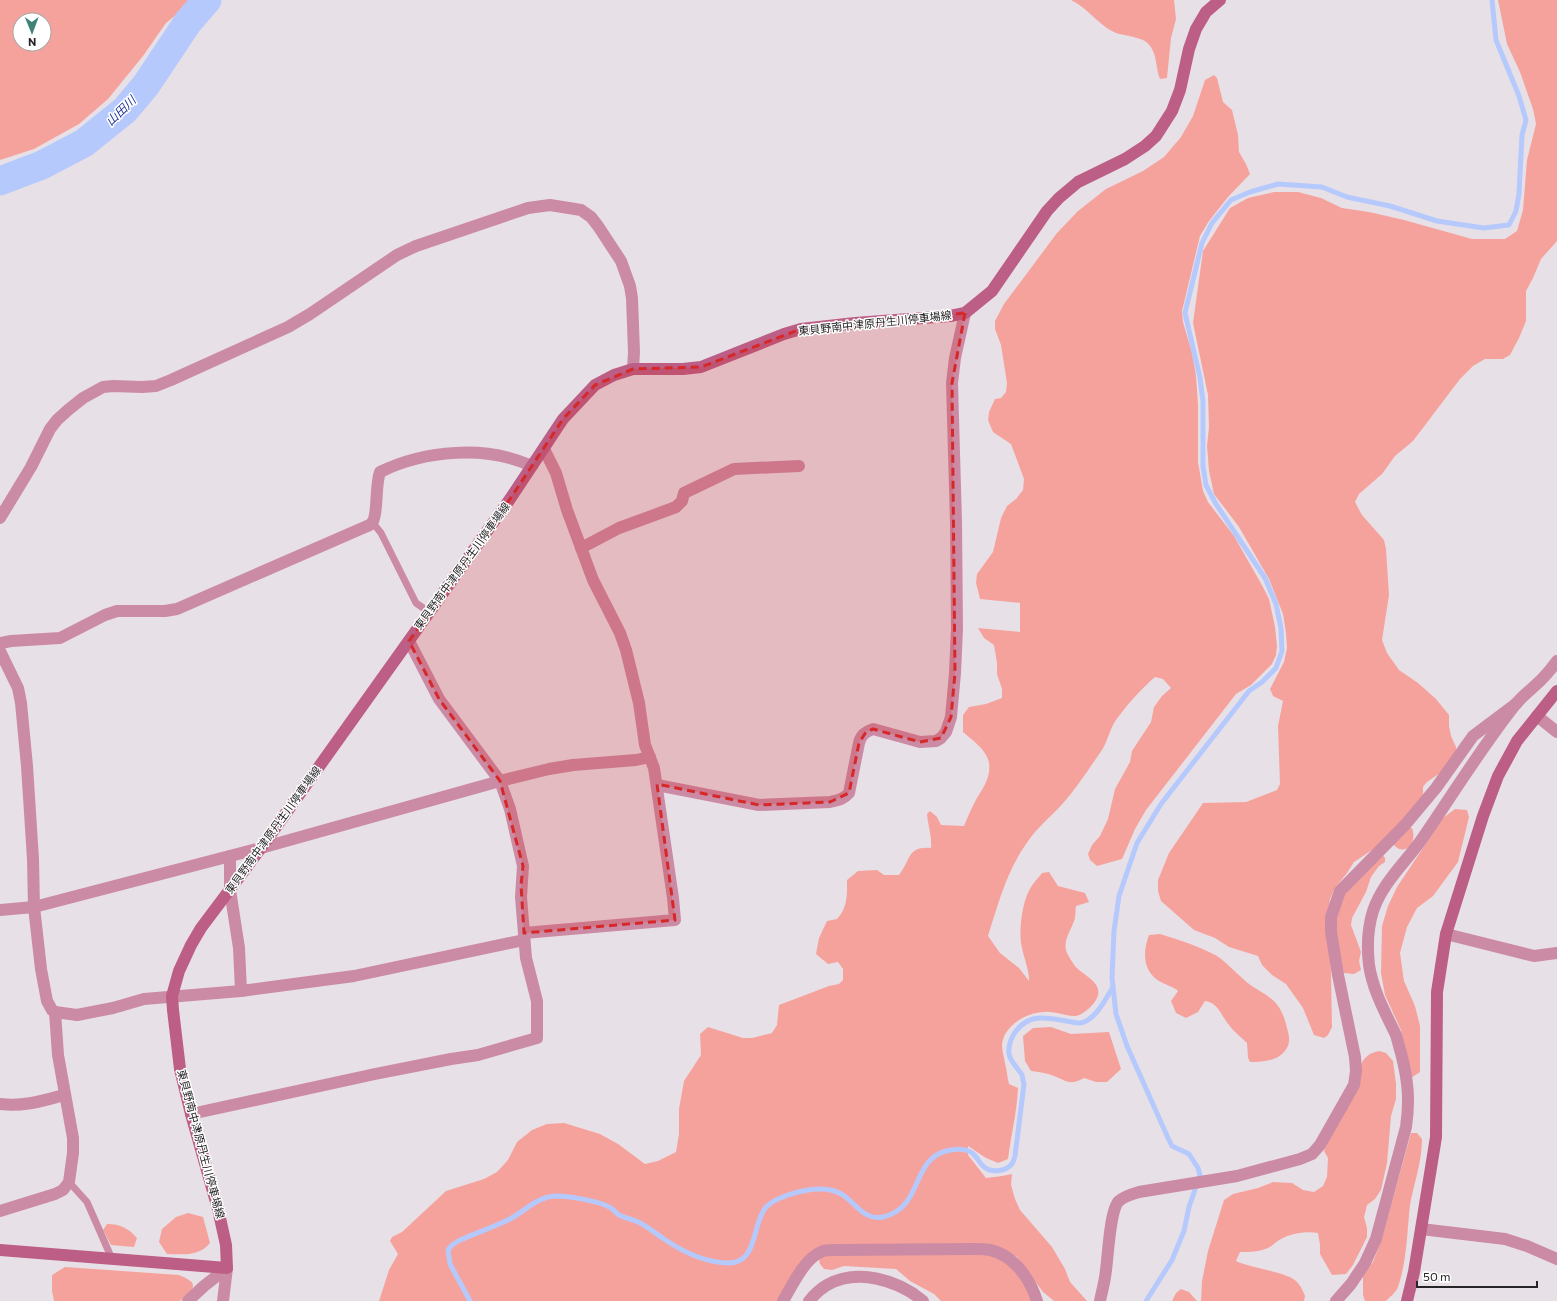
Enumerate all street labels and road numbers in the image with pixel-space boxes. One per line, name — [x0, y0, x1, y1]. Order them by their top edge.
street label: 東貝野南中津原丹生川停車場線 — [798, 308, 952, 337]
street label: 東貝野南中津原丹生川停車場線 — [411, 500, 512, 632]
street label: 東貝野南中津原丹生川停車場線 — [222, 764, 323, 896]
street label: 東貝野南中津原丹生川停車場線 — [175, 1068, 228, 1220]

